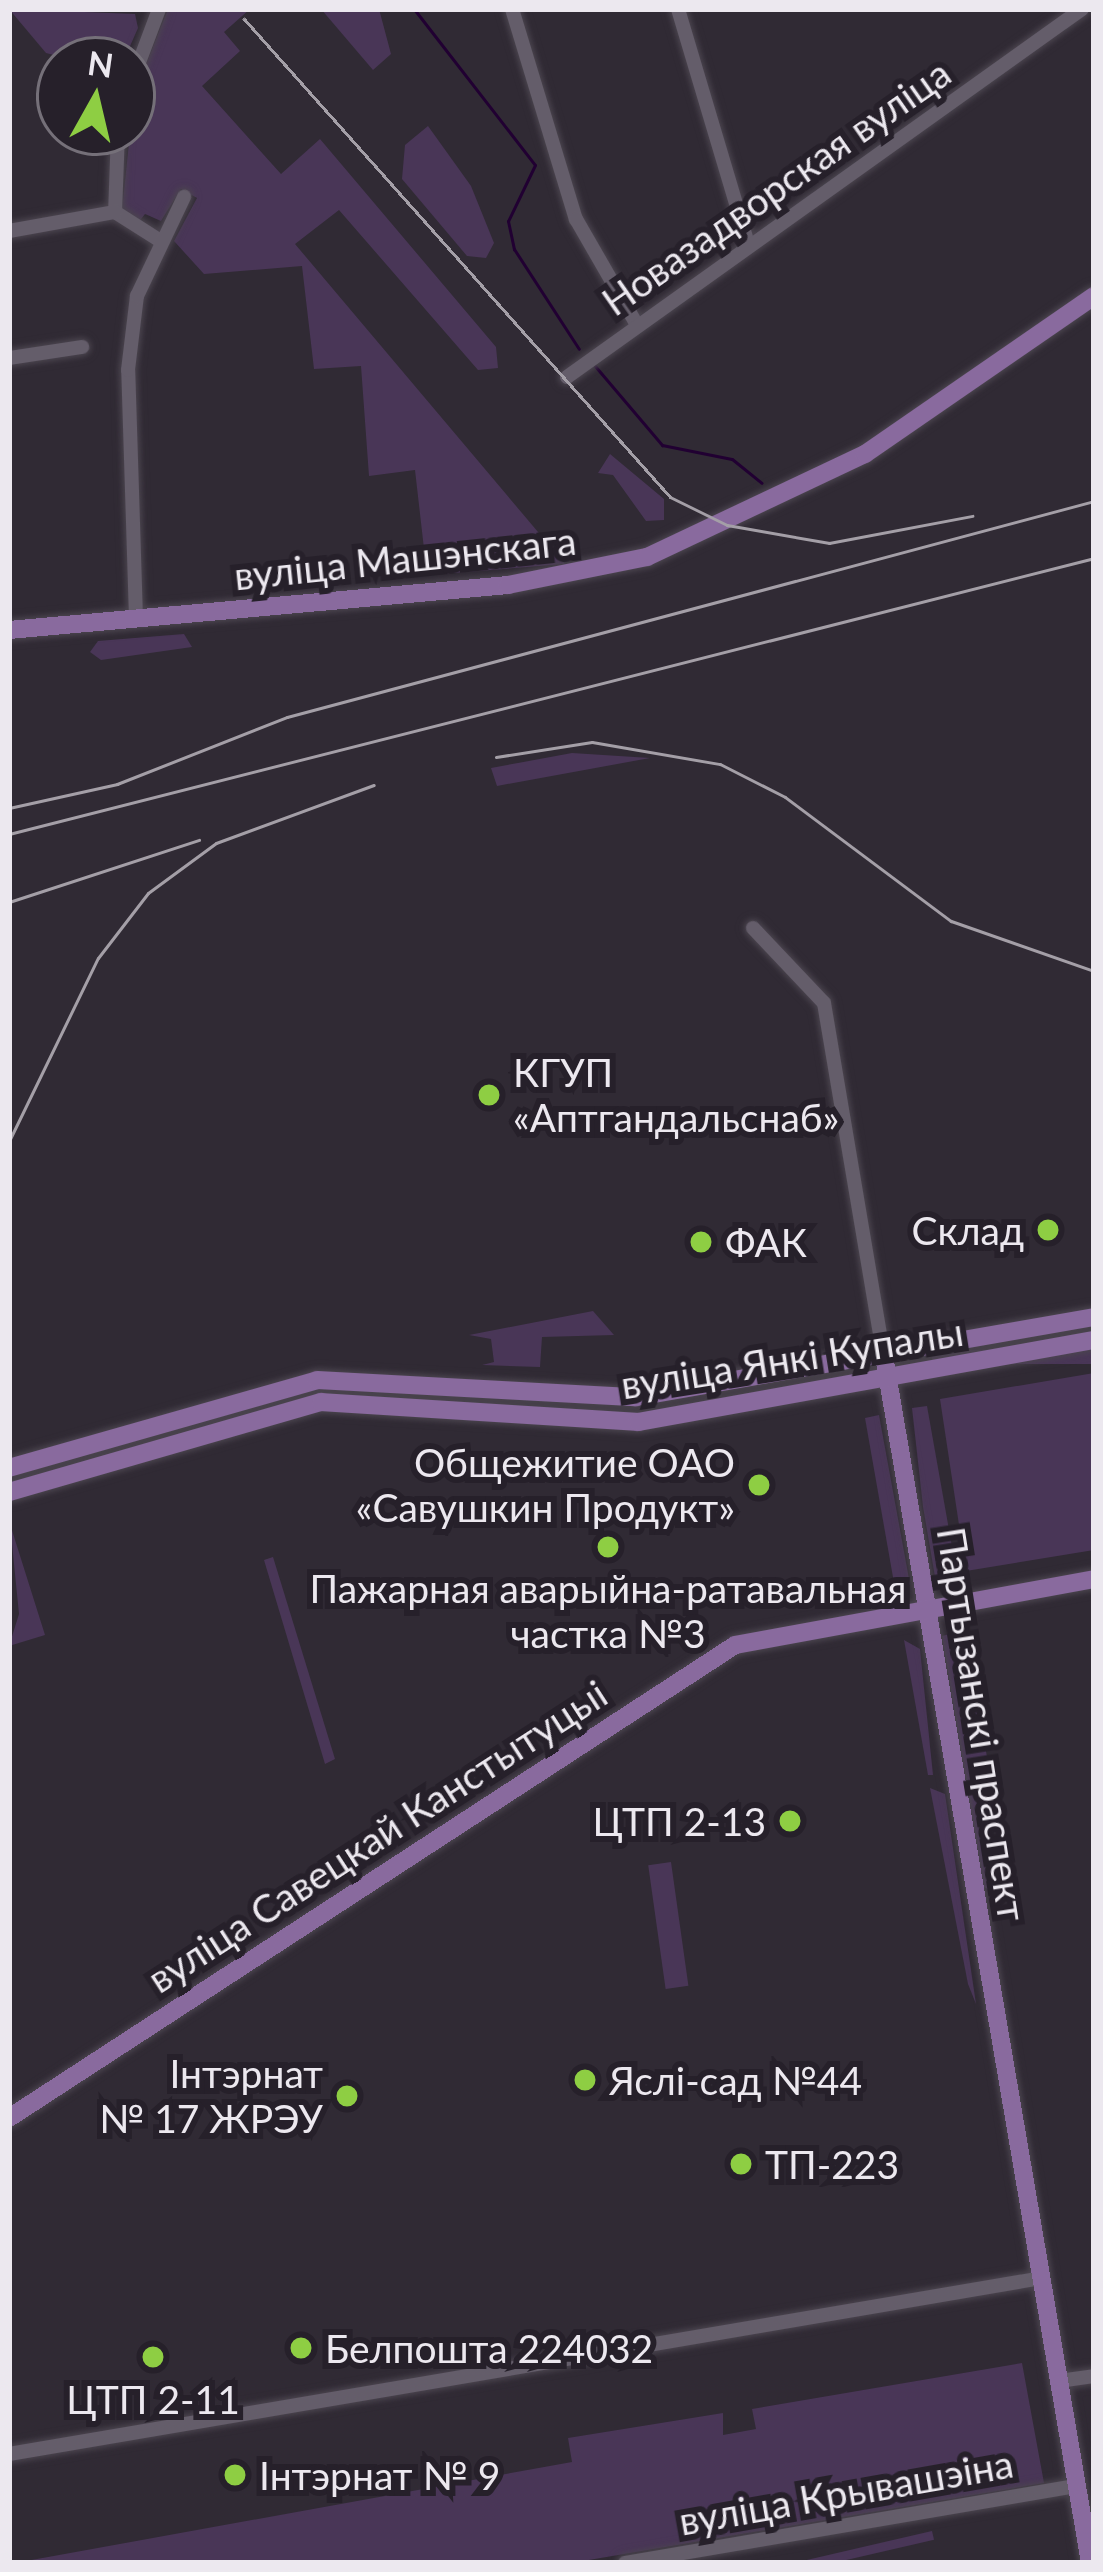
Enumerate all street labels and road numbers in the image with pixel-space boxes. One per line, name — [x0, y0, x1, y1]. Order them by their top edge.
street label: Новазадворская вуліца — [593, 49, 959, 325]
street label: вуліца Машэнскага — [232, 517, 578, 599]
street label: вуліца Янкі Купалы — [618, 1308, 966, 1408]
street label: Партызанскі праспект — [928, 1524, 1036, 1924]
street label: вуліца Савецкай Канстытуцыі — [139, 1670, 615, 2002]
street label: вуліца Крывашэіна — [675, 2440, 1017, 2544]

